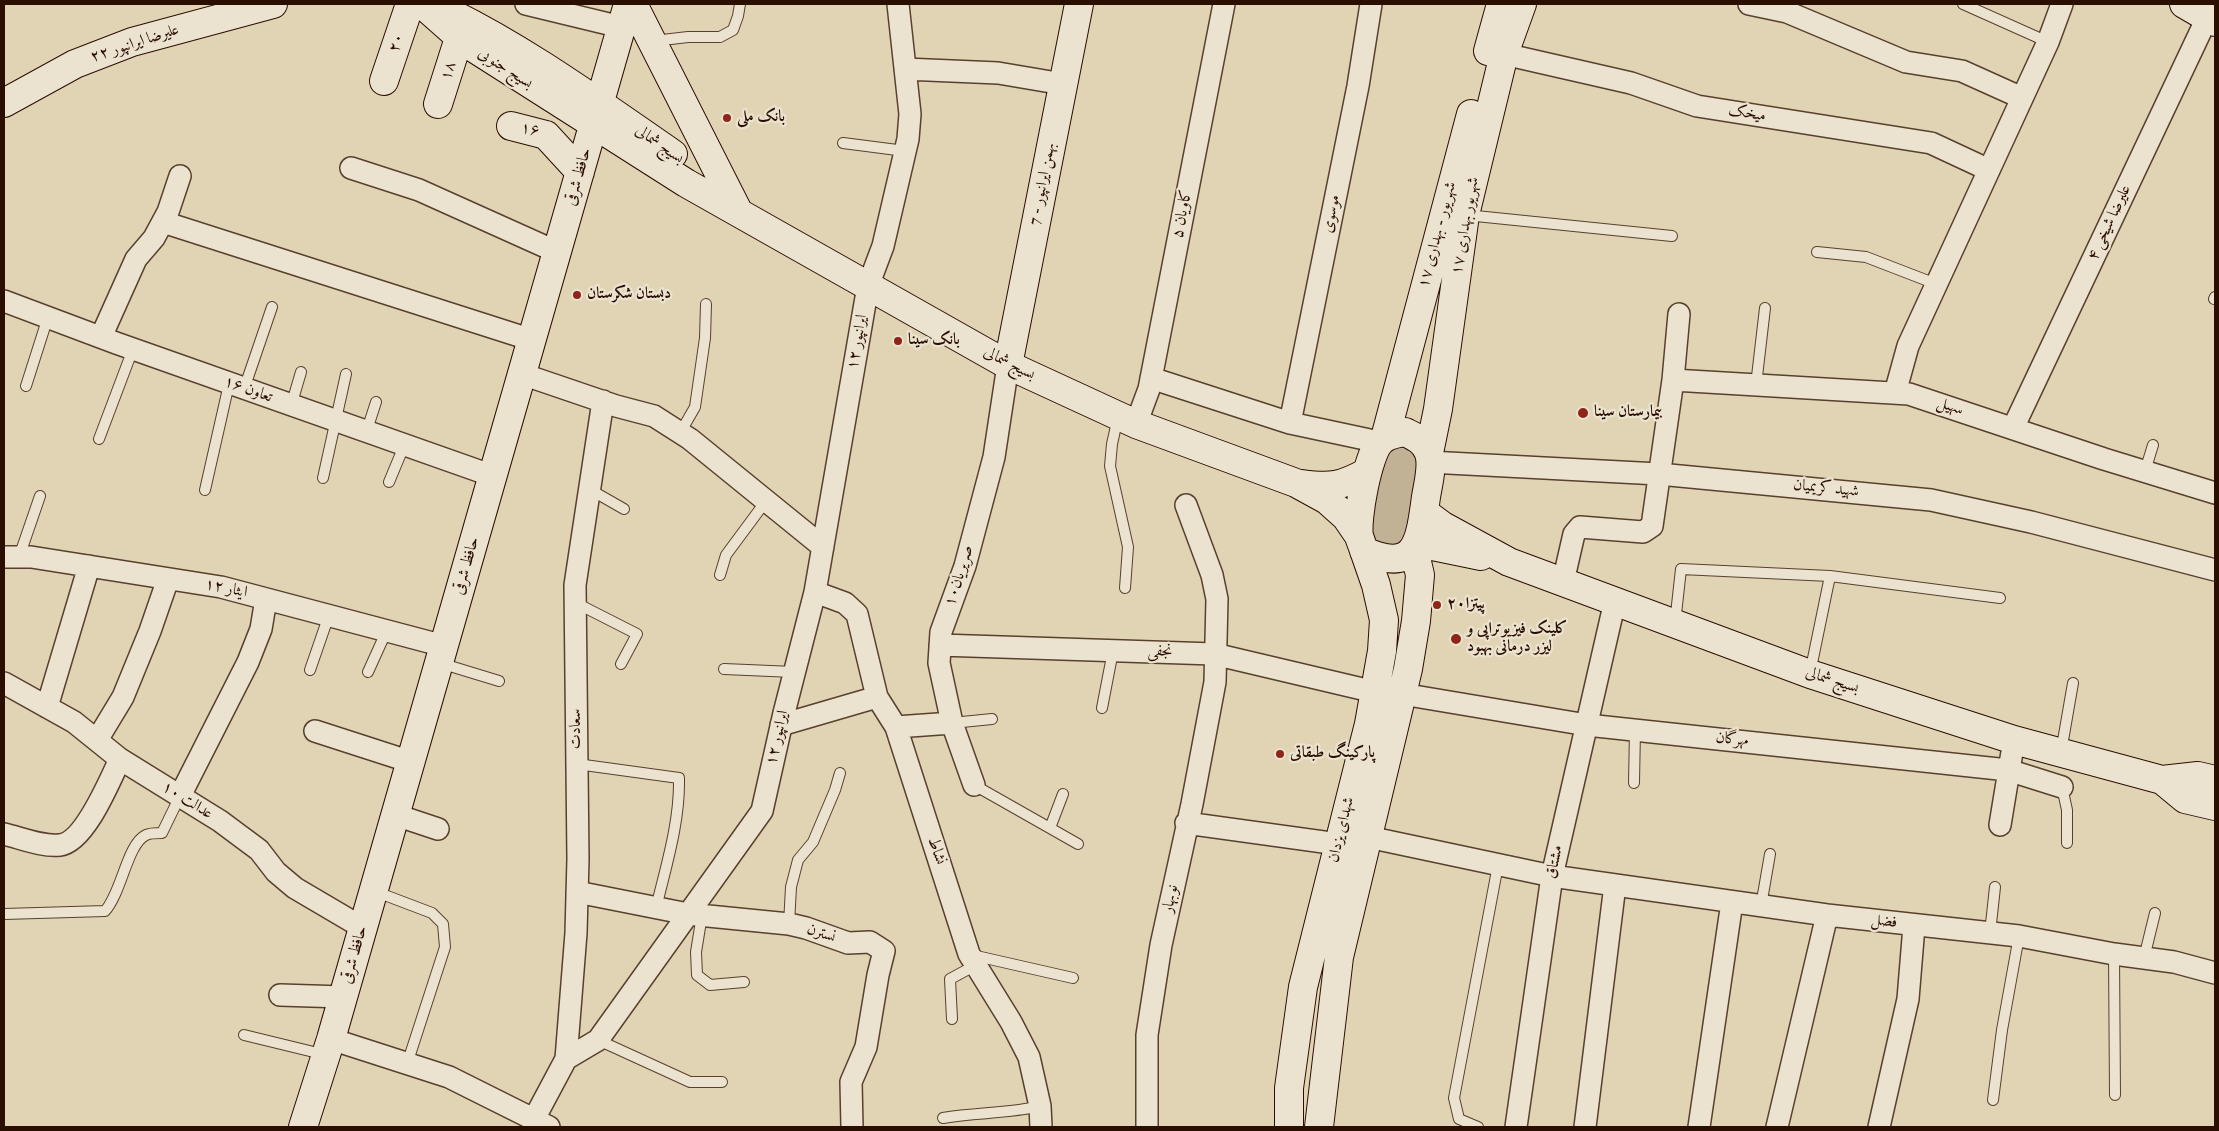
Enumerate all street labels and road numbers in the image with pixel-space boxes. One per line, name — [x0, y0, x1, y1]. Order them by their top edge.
street label: علیرضا ایرانپور ۲۲ — [88, 21, 182, 67]
street label: ۲۰ — [385, 31, 409, 55]
street label: بسیج جنوبی — [474, 44, 536, 94]
street label: ۱۸ — [437, 59, 461, 83]
street label: میخک — [1727, 102, 1767, 126]
street label: ۱۶ — [519, 119, 541, 141]
street label: بسیج شمالی — [631, 121, 687, 169]
street label: بهمن ایرانپور - 7 — [1026, 141, 1060, 227]
street label: حافظ شرقی — [562, 146, 596, 208]
street label: ۱۷ شهریور بهداری — [1448, 176, 1484, 276]
street label: ۱۷ شهریور - بهداری — [1415, 180, 1461, 290]
street label: علیرضا شیخی ۴ — [2084, 182, 2136, 264]
street label: کاویان ۵ — [1169, 188, 1197, 240]
street label: موسوی — [1319, 193, 1345, 235]
street label: ایرانپور ۱۲ — [844, 313, 872, 371]
street label: بسیج شمالی — [980, 343, 1038, 385]
street label: تعاون ۱۶ — [221, 372, 275, 408]
street label: سهیل — [1934, 394, 1966, 420]
street label: شهید کریمیان — [1792, 476, 1860, 502]
street label: حافظ شرقی — [450, 535, 484, 597]
street label: صریریان۱۰ — [941, 543, 979, 609]
street label: ایثار ۱۲ — [203, 575, 249, 603]
street label: نجفی — [1147, 642, 1173, 662]
street label: بسیج شمالی — [1803, 663, 1861, 699]
street label: سعادت — [567, 709, 587, 749]
street label: ایرانپور ۱۲ — [762, 709, 794, 767]
street label: مهرگان — [1715, 729, 1749, 751]
street label: عدالت ۱۰ — [158, 778, 216, 824]
street label: شهدای یزدان — [1325, 795, 1359, 865]
street label: نشاط — [923, 835, 949, 867]
street label: مشتاق — [1542, 843, 1568, 881]
street label: نوبهار — [1159, 883, 1183, 915]
street label: فضل — [1870, 911, 1898, 933]
street label: نسترن — [804, 920, 838, 948]
street label: حافظ شرقی — [338, 924, 372, 986]

